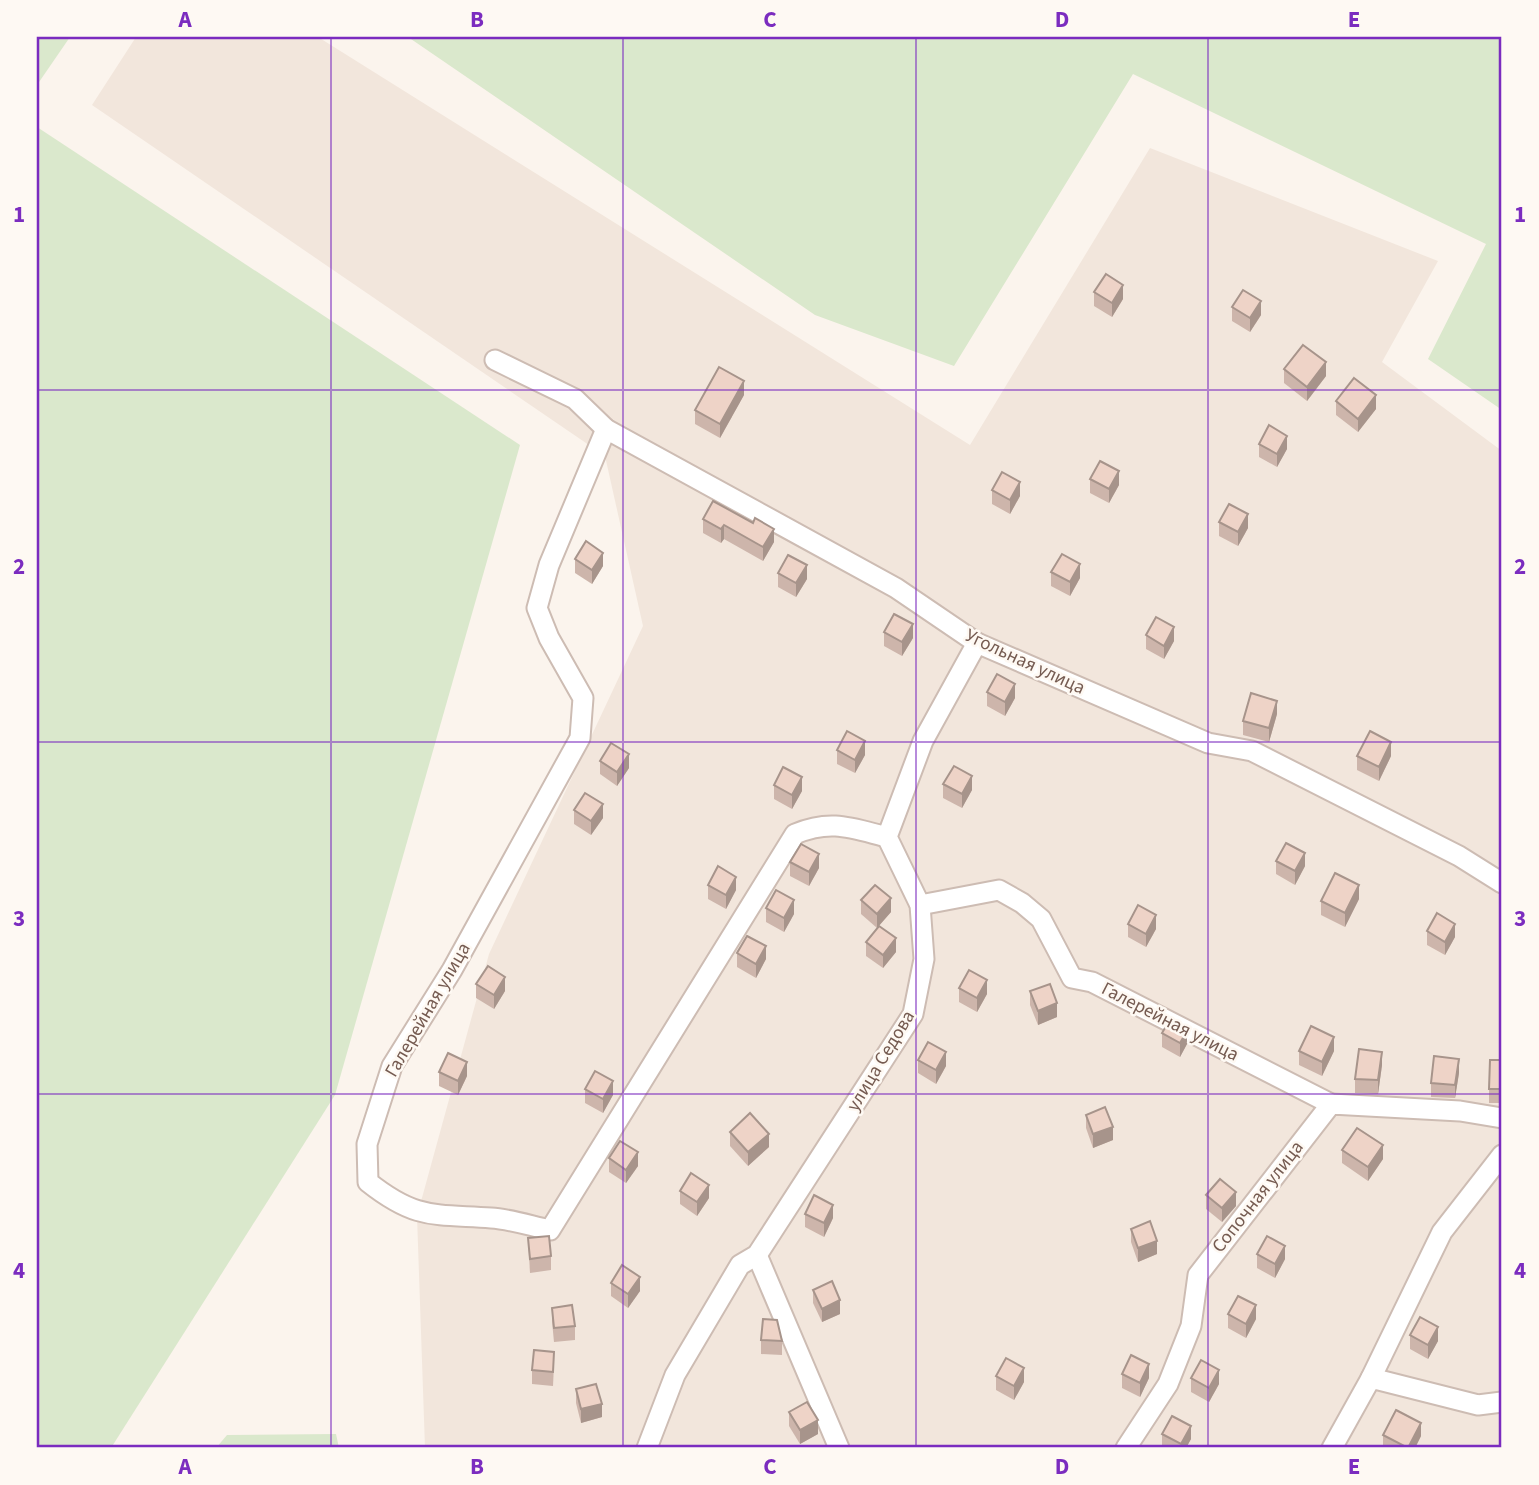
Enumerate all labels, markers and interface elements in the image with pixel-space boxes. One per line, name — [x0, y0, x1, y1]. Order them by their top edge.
text: A — [177, 3, 192, 36]
text: B — [470, 3, 484, 36]
text: C — [763, 3, 777, 36]
text: D — [1055, 3, 1069, 36]
text: E — [1348, 3, 1360, 36]
text: 1 — [13, 198, 25, 231]
text: 1 — [1514, 198, 1526, 231]
text: 2 — [13, 550, 25, 583]
text: 2 — [1514, 550, 1526, 583]
street label: Угольная улица — [961, 622, 1089, 702]
text: 3 — [13, 902, 25, 935]
text: 3 — [1514, 902, 1526, 935]
street label: Галерейная улица — [379, 938, 477, 1082]
street label: Галерейная улица — [1097, 976, 1243, 1068]
street label: улица Седова — [840, 1005, 922, 1117]
street label: Сопочная улица — [1206, 1135, 1310, 1259]
text: 4 — [13, 1254, 25, 1287]
text: 4 — [1514, 1254, 1526, 1287]
text: A — [177, 1450, 192, 1483]
text: B — [470, 1450, 484, 1483]
text: C — [763, 1450, 777, 1483]
text: D — [1055, 1450, 1069, 1483]
text: E — [1348, 1450, 1360, 1483]

